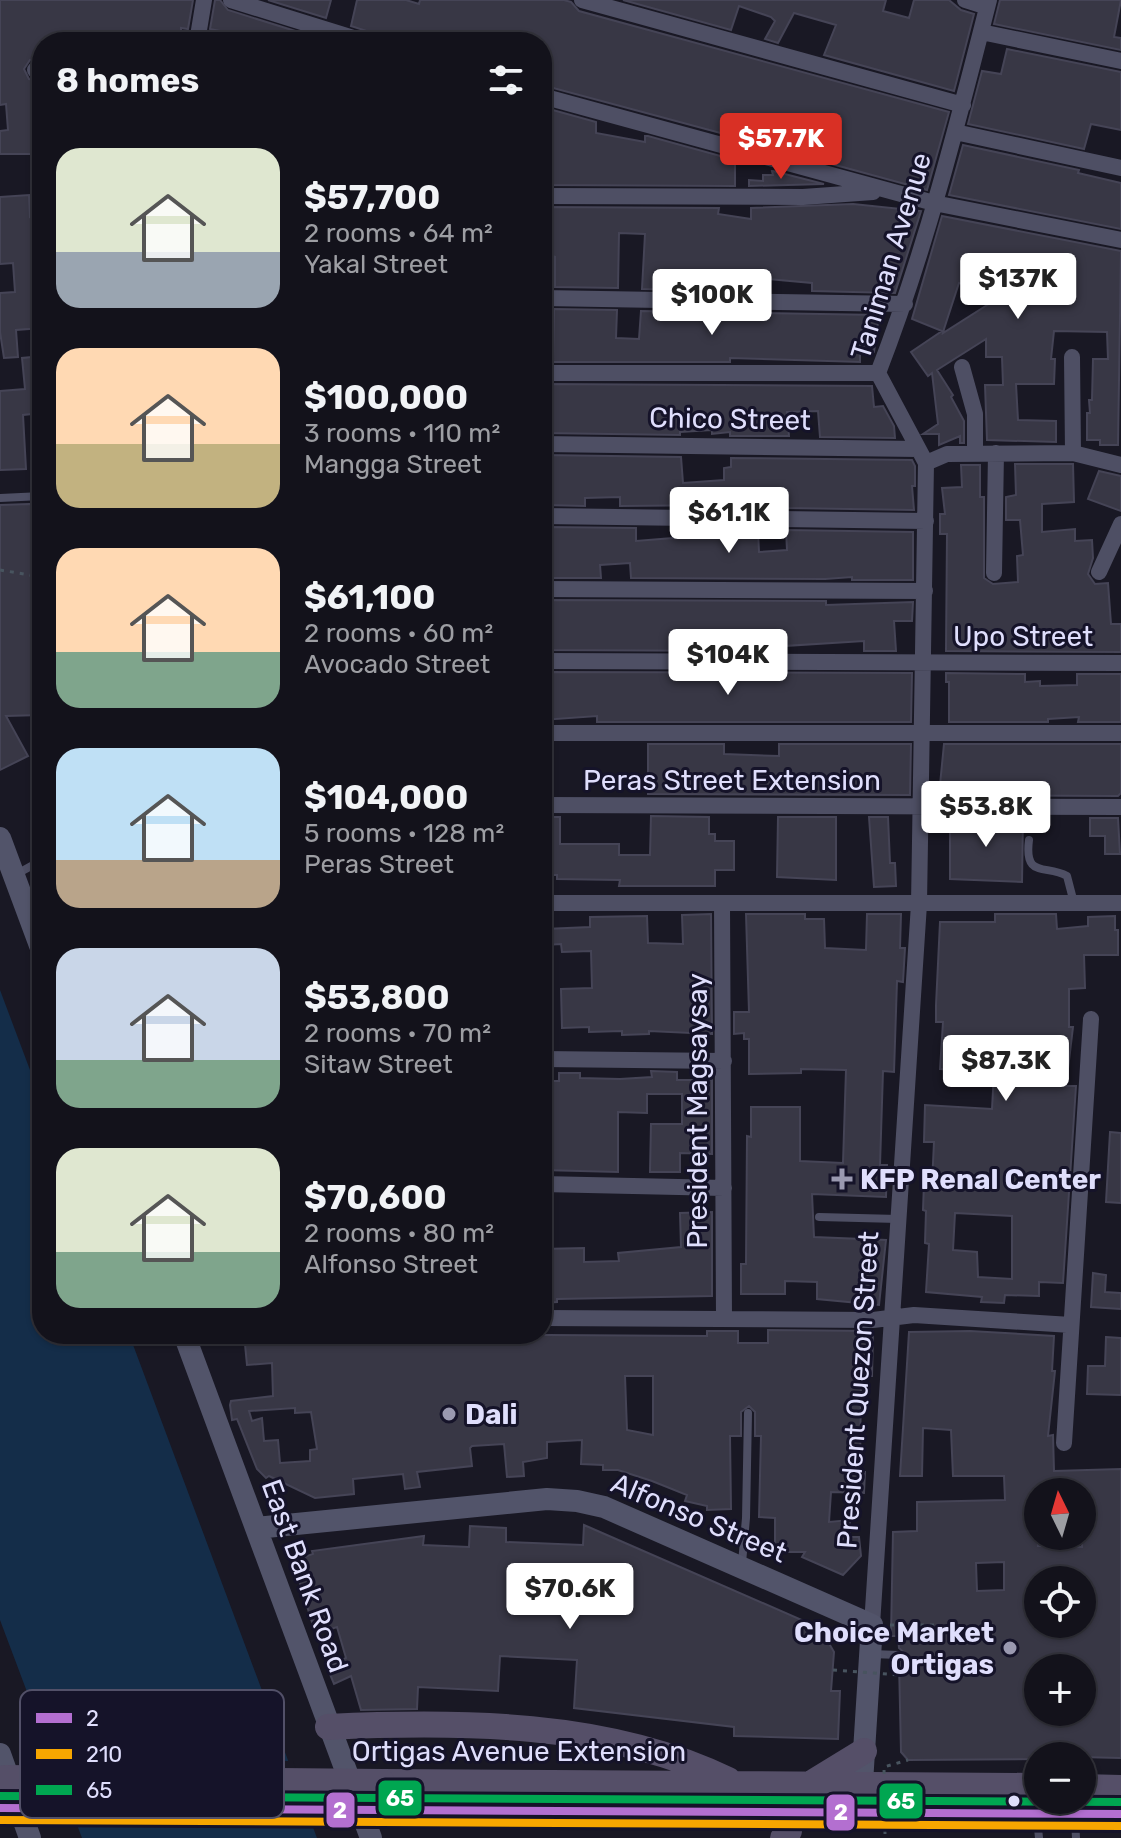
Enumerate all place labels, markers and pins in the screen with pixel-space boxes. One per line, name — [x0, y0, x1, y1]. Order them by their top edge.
pin: $57.7K — [716, 113, 846, 181]
pin: $137K — [962, 253, 1074, 321]
pin: $100K — [656, 269, 768, 337]
pin: $61.1K — [664, 487, 794, 555]
pin: $104K — [672, 629, 784, 697]
pin: $53.8K — [921, 781, 1051, 849]
pin: $87.3K — [941, 1035, 1071, 1103]
place label: KFP Renal Center — [860, 1163, 1101, 1196]
marker: KFP Renal Center — [831, 1168, 853, 1190]
place label: Dali — [465, 1398, 518, 1431]
marker: Dali — [440, 1405, 458, 1423]
pin: $70.6K — [505, 1563, 635, 1631]
place label: Choice Market Ortigas — [794, 1616, 994, 1681]
marker: Choice Market Ortigas — [1001, 1639, 1019, 1657]
unlabelled marker — [1006, 1793, 1022, 1809]

